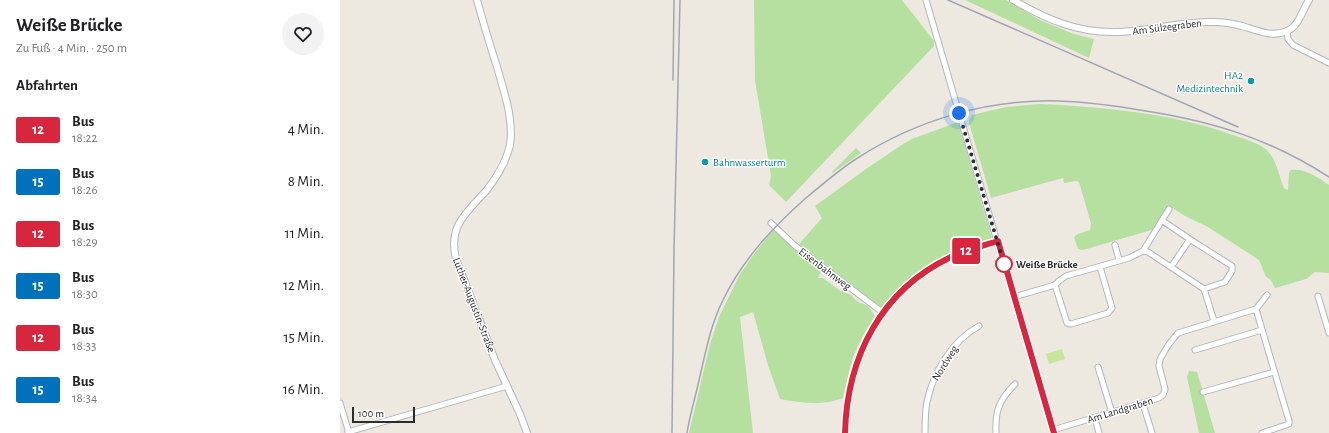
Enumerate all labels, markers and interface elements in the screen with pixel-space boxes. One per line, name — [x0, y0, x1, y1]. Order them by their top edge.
button: heart — [282, 13, 324, 55]
text: Weiße Brücke — [16, 16, 122, 35]
street label: Am Sülzegraben — [1132, 17, 1202, 37]
text: Zu Fuß · 4 Min. · 250 m — [16, 42, 127, 55]
place label: HA2 Medizintechnik — [1177, 70, 1243, 94]
marker: HA2 Medizintechnik — [1246, 76, 1256, 86]
text: Abfahrten — [16, 78, 78, 93]
your location — [949, 103, 969, 123]
text: Bus — [72, 114, 94, 129]
text: 4 Min. — [288, 122, 324, 137]
text: 12 — [32, 123, 44, 137]
text: 18:22 — [72, 132, 97, 145]
marker: Bahnwasserturm — [700, 157, 710, 167]
place label: Bahnwasserturm — [713, 157, 786, 168]
text: Bus — [72, 166, 94, 181]
text: 8 Min. — [288, 174, 324, 189]
text: 15 — [32, 175, 44, 189]
text: 18:26 — [72, 184, 98, 197]
text: Bus — [72, 218, 94, 233]
text: 11 Min. — [285, 226, 324, 241]
text: 12 — [32, 227, 44, 241]
text: 18:29 — [72, 236, 98, 249]
line badge: 12 — [948, 238, 984, 264]
text: 12 — [960, 244, 972, 258]
street label: Eisenbahnweg — [797, 246, 854, 292]
marker: Weiße Brücke — [995, 255, 1013, 273]
street label: Luther-Augustin-Straße — [451, 256, 497, 354]
place label: Weiße Brücke — [1016, 259, 1078, 270]
text: Bus — [72, 270, 94, 285]
text: 12 Min. — [283, 278, 324, 293]
text: 15 — [32, 279, 44, 293]
text: 18:30 — [72, 288, 98, 301]
text: Bus — [72, 322, 94, 337]
text: 15 Min. — [283, 330, 324, 345]
text: 12 — [32, 331, 44, 345]
text: 18:33 — [72, 340, 96, 353]
street label: Nordweg — [930, 343, 960, 383]
text: Bus — [72, 374, 94, 389]
text: 16 Min. — [283, 382, 324, 397]
text: 15 — [32, 383, 44, 397]
text: 18:34 — [72, 392, 97, 405]
street label: Am Landgraben — [1086, 395, 1154, 425]
scale bar — [352, 405, 415, 424]
text: 100 m — [358, 408, 384, 419]

